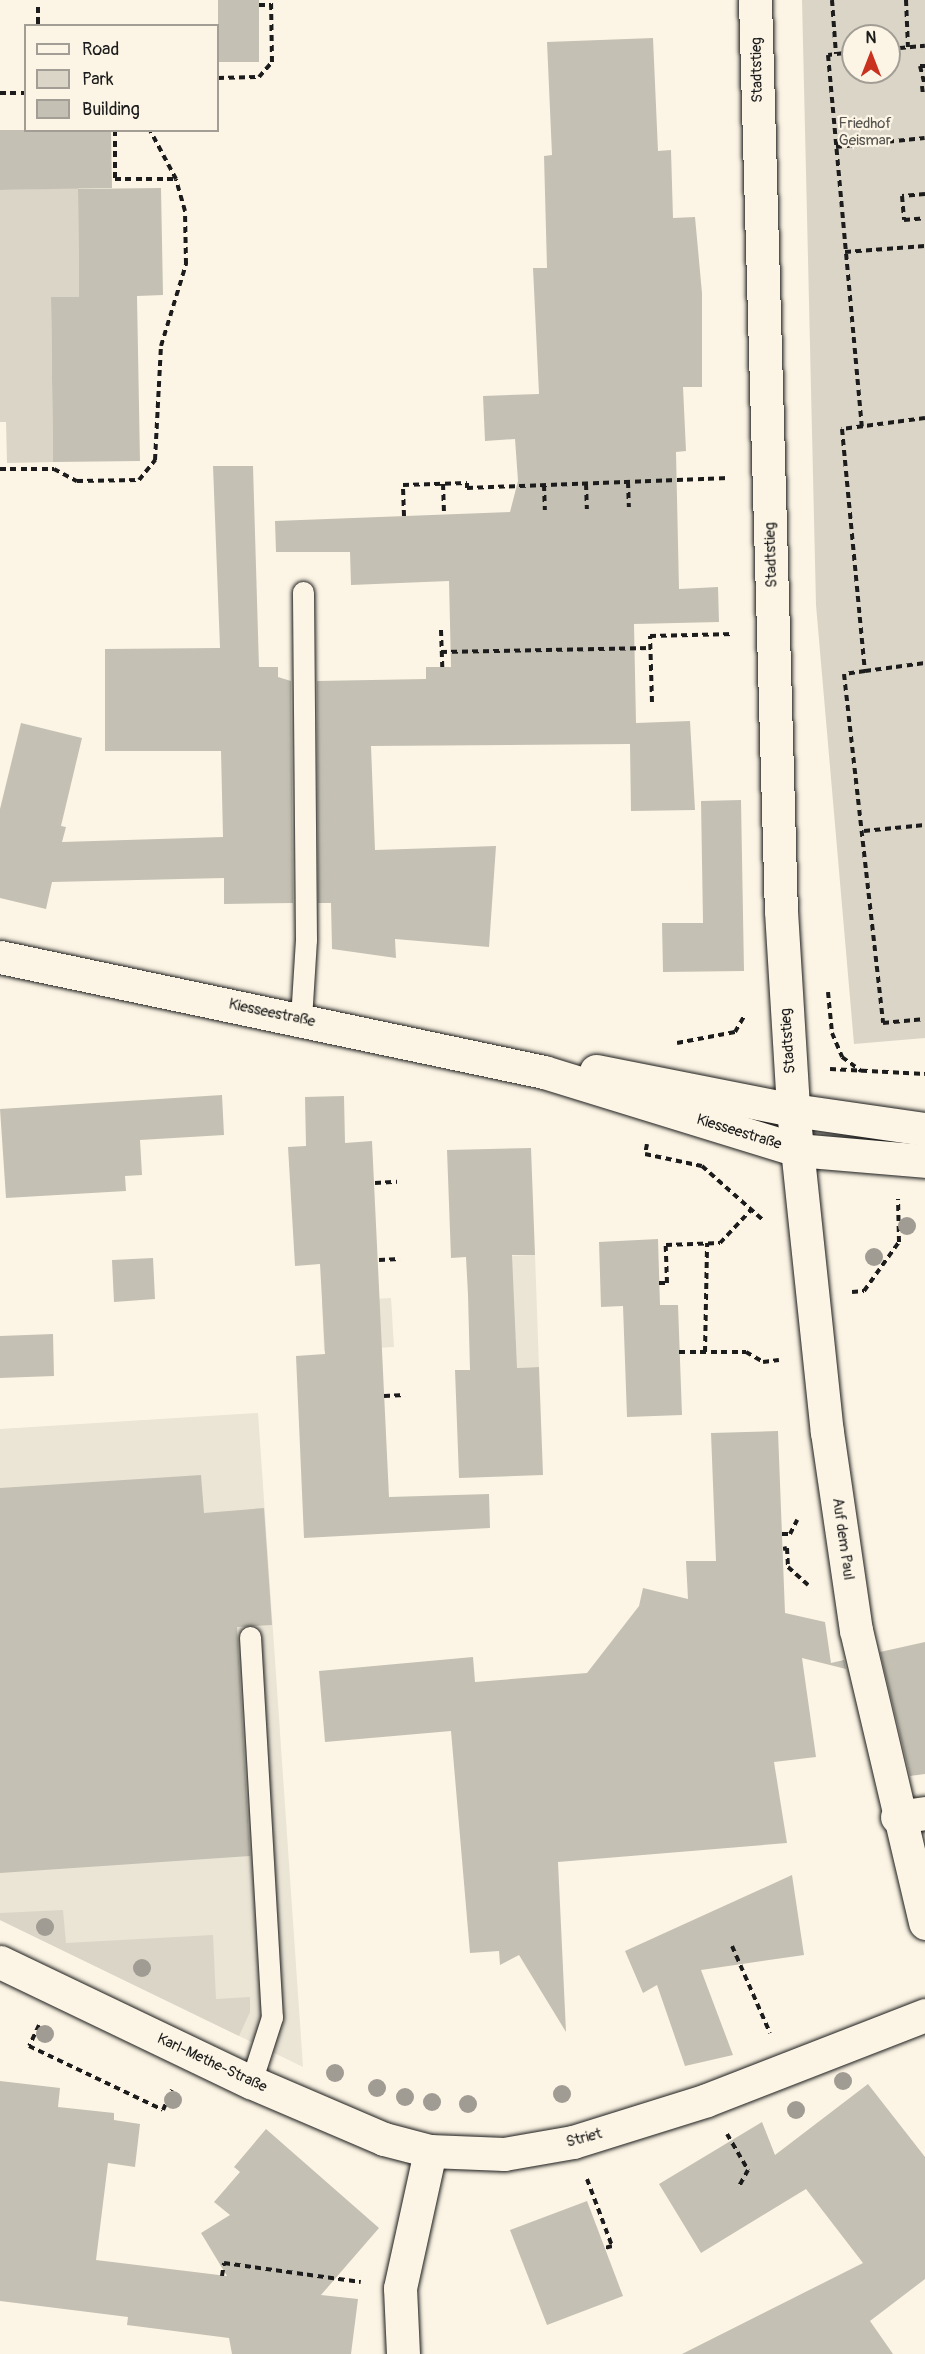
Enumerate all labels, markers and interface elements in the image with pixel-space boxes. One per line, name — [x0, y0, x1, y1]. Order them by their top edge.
legend — [24, 24, 219, 132]
north arrow — [841, 24, 901, 84]
text: N — [866, 28, 876, 48]
street label: Stadtstieg — [747, 37, 767, 103]
text: Road — [82, 38, 119, 61]
text: Park — [82, 68, 114, 91]
text: Building — [82, 98, 140, 121]
park label: Friedhof Geismar — [839, 114, 891, 149]
street label: Stadtstieg — [761, 522, 781, 588]
street label: Kiesseestraße — [227, 995, 317, 1031]
street label: Stadtstieg — [777, 1008, 799, 1074]
street label: Kiesseestraße — [694, 1111, 784, 1153]
street label: Auf dem Paul — [828, 1497, 858, 1581]
street label: Karl-Methe-Straße — [154, 2030, 270, 2096]
street label: Striet — [564, 2125, 604, 2151]

